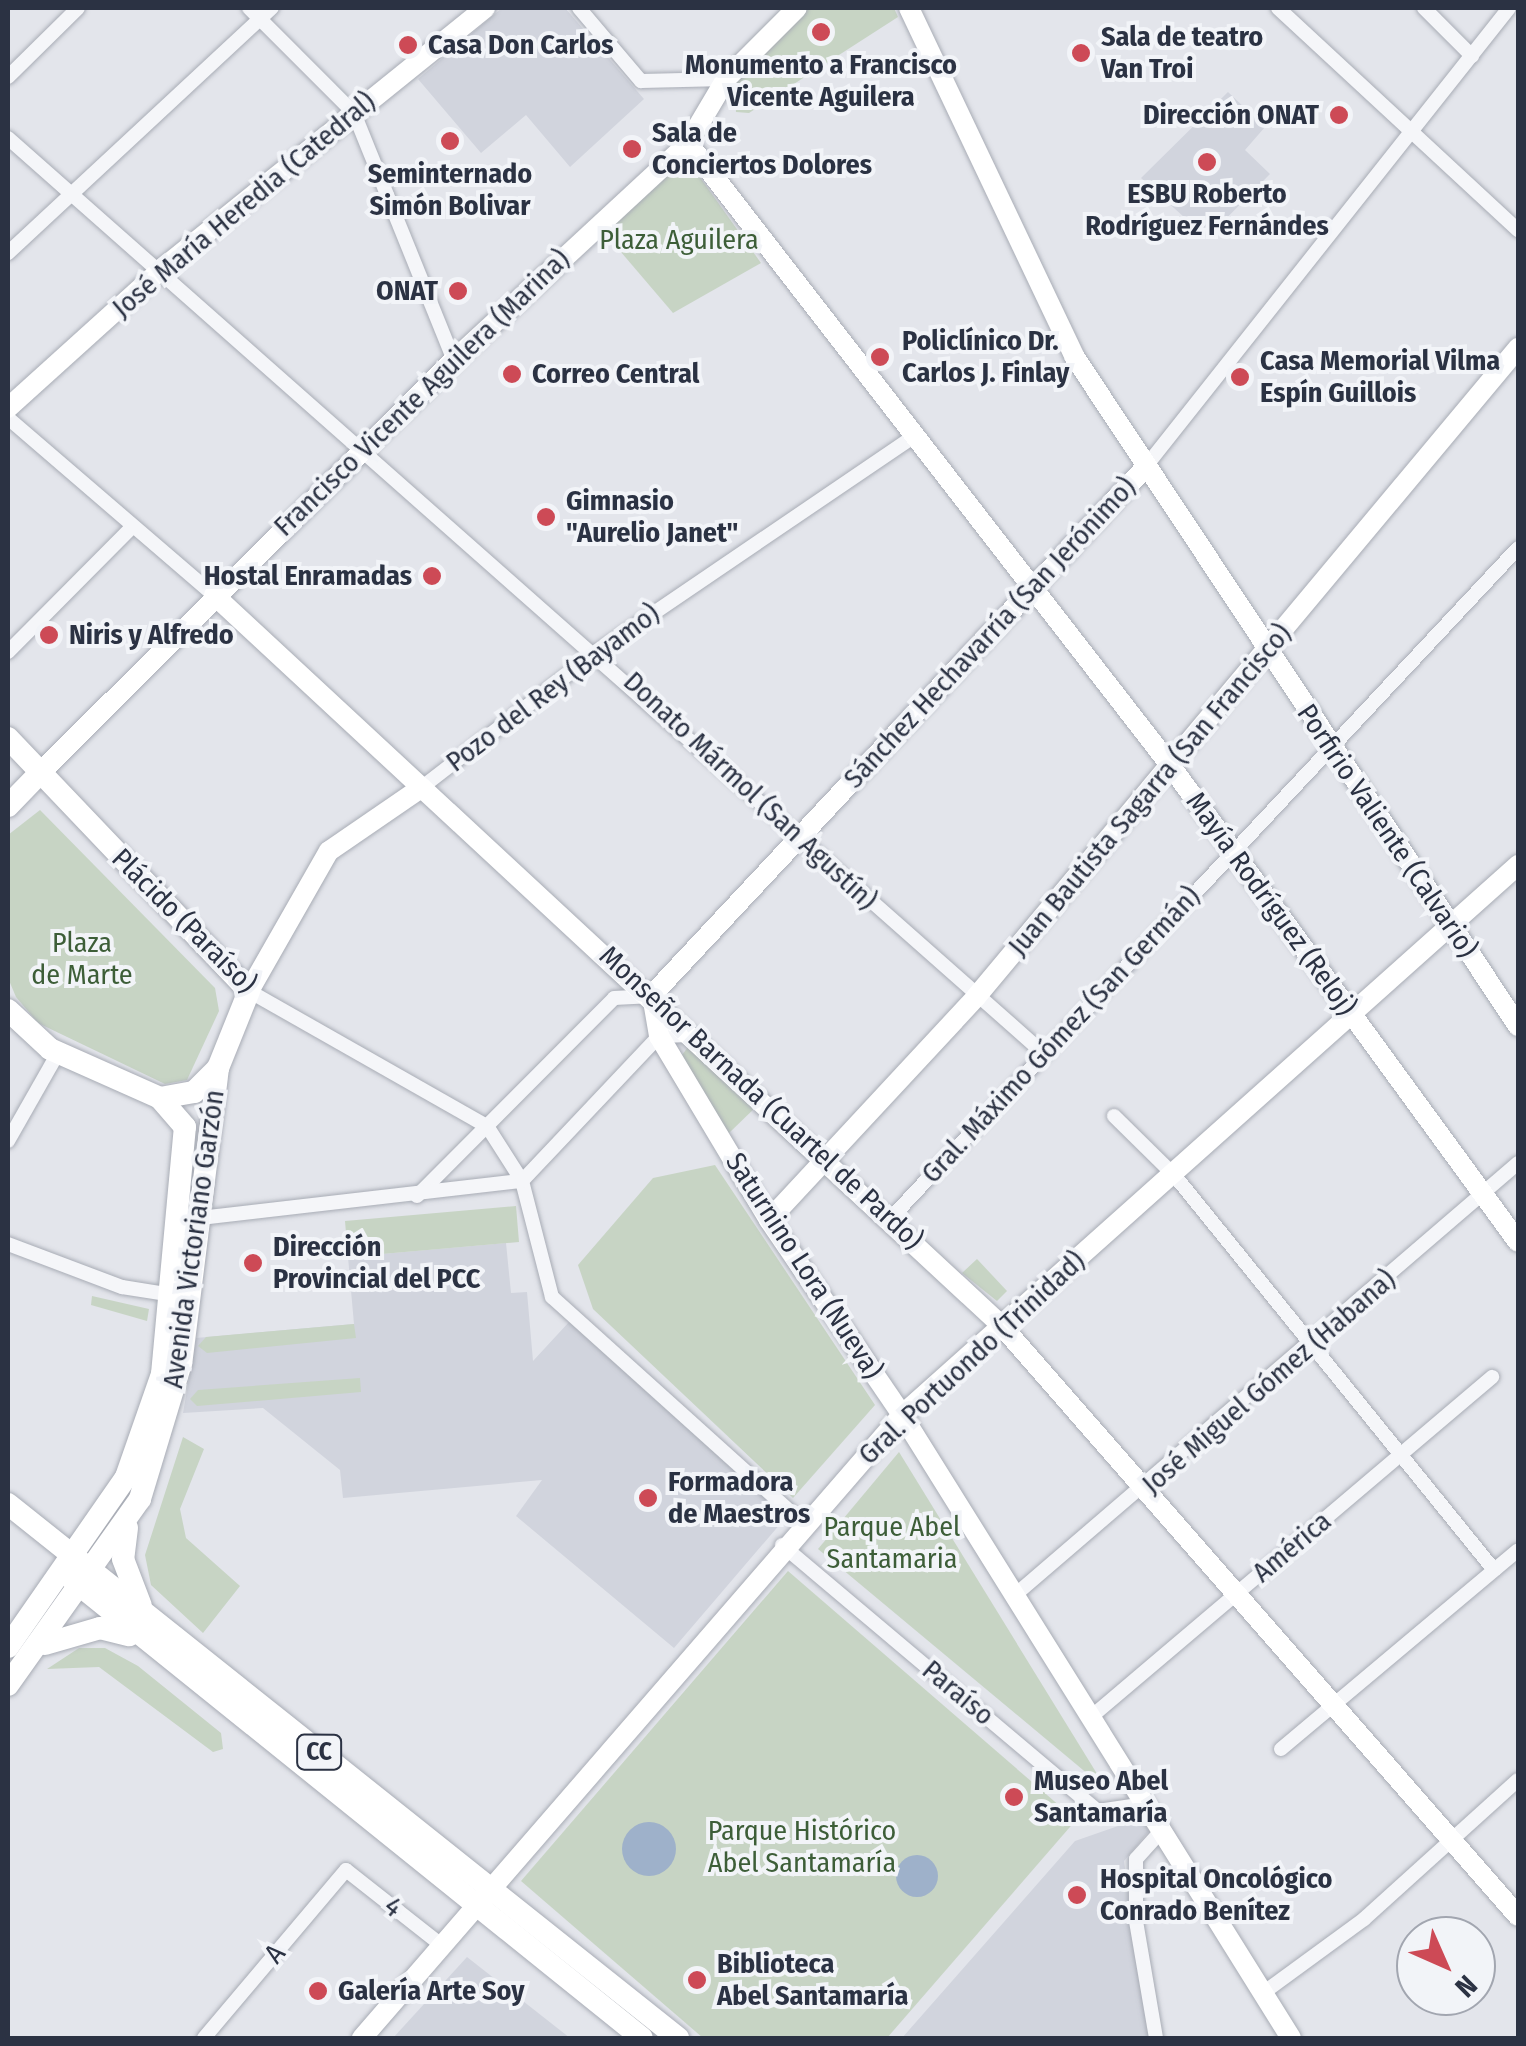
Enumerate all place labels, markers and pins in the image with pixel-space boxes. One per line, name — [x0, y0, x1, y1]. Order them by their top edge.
place label: Sala de teatro Van Troi — [1101, 20, 1263, 86]
marker: Monumento a Francisco Vicente Aguilera — [810, 21, 832, 43]
place label: Casa Don Carlos — [428, 28, 613, 62]
marker: Casa Don Carlos — [397, 34, 419, 56]
marker: Sala de teatro Van Troi — [1070, 42, 1092, 64]
place label: Monumento a Francisco Vicente Aguilera — [685, 48, 957, 114]
place label: Dirección ONAT — [1143, 98, 1319, 132]
marker: Dirección ONAT — [1328, 104, 1350, 126]
place label: Sala de Conciertos Dolores — [652, 116, 872, 182]
marker: Seminternado Simón Bolivar — [439, 130, 461, 152]
marker: Sala de Conciertos Dolores — [621, 138, 643, 160]
marker: ESBU Roberto Rodríguez Fernándes — [1196, 151, 1218, 173]
place label: Seminternado Simón Bolivar — [368, 157, 532, 223]
place label: ESBU Roberto Rodríguez Fernándes — [1085, 177, 1329, 243]
place label: ONAT — [376, 274, 438, 308]
marker: ONAT — [447, 280, 469, 302]
place label: Policlínico Dr. Carlos J. Finlay — [902, 324, 1069, 390]
marker: Policlínico Dr. Carlos J. Finlay — [867, 344, 893, 370]
place label: Casa Memorial Vilma Espín Guillois — [1260, 344, 1500, 410]
place label: Correo Central — [532, 357, 699, 391]
marker: Correo Central — [501, 363, 523, 385]
marker: Casa Memorial Vilma Espín Guillois — [1229, 366, 1251, 388]
place label: Gimnasio "Aurelio Janet" — [566, 484, 738, 550]
marker: Gimnasio "Aurelio Janet" — [535, 506, 557, 528]
place label: Hostal Enramadas — [204, 559, 412, 593]
marker: Hostal Enramadas — [421, 565, 443, 587]
place label: Niris y Alfredo — [69, 618, 234, 652]
marker: Niris y Alfredo — [38, 624, 60, 646]
place label: Dirección Provincial del PCC — [273, 1230, 480, 1296]
marker: Dirección Provincial del PCC — [242, 1252, 264, 1274]
place label: Formadora de Maestros — [668, 1465, 810, 1531]
marker: Formadora de Maestros — [637, 1487, 659, 1509]
place label: Museo Abel Santamaría — [1034, 1764, 1168, 1830]
marker: Museo Abel Santamaría — [1003, 1786, 1025, 1808]
place label: Hospital Oncológico Conrado Benítez — [1100, 1862, 1332, 1928]
marker: Hospital Oncológico Conrado Benítez — [1064, 1882, 1090, 1908]
place label: Biblioteca Abel Santamaría — [717, 1947, 908, 2013]
marker: Biblioteca Abel Santamaría — [686, 1969, 708, 1991]
place label: Galería Arte Soy — [338, 1974, 525, 2008]
marker: Galería Arte Soy — [307, 1980, 329, 2002]

